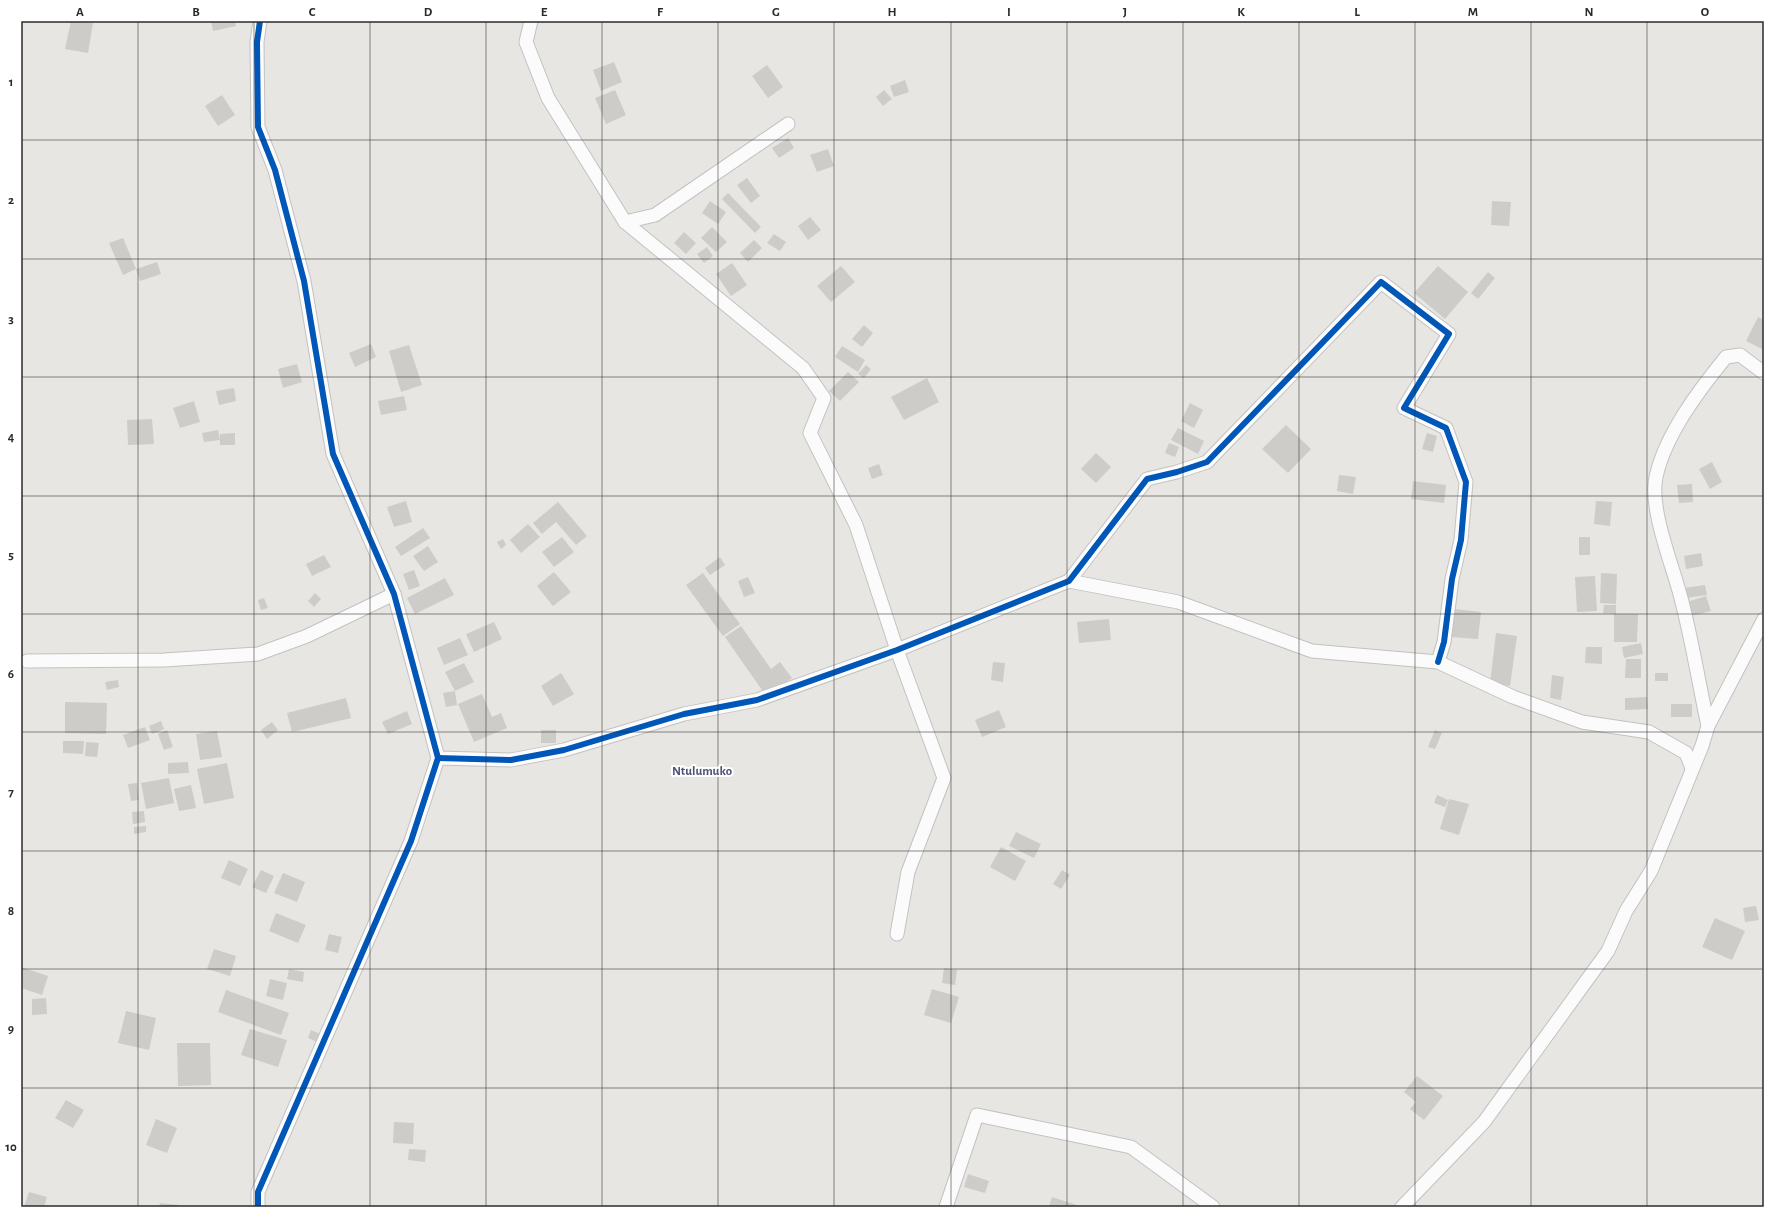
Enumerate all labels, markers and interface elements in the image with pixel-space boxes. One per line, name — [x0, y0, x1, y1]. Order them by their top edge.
text: A — [76, 6, 84, 19]
text: B — [192, 6, 200, 19]
text: C — [309, 6, 316, 19]
text: D — [424, 6, 433, 19]
text: E — [541, 6, 548, 19]
text: F — [657, 6, 664, 19]
text: G — [772, 6, 780, 19]
text: H — [887, 6, 897, 19]
text: I — [1007, 6, 1011, 19]
text: J — [1123, 6, 1127, 19]
text: K — [1237, 6, 1245, 19]
text: L — [1354, 6, 1360, 19]
text: M — [1468, 6, 1478, 19]
text: N — [1584, 6, 1594, 19]
text: O — [1701, 6, 1710, 19]
text: 1 — [9, 76, 13, 89]
text: 2 — [8, 194, 14, 207]
text: 3 — [8, 313, 14, 326]
text: 4 — [8, 431, 15, 444]
text: 5 — [8, 549, 14, 562]
text: 6 — [8, 668, 14, 681]
district label: Ntulumuko — [672, 765, 733, 778]
text: 7 — [8, 786, 14, 799]
text: 8 — [8, 905, 14, 918]
text: 9 — [8, 1023, 14, 1036]
text: 10 — [5, 1141, 17, 1154]

